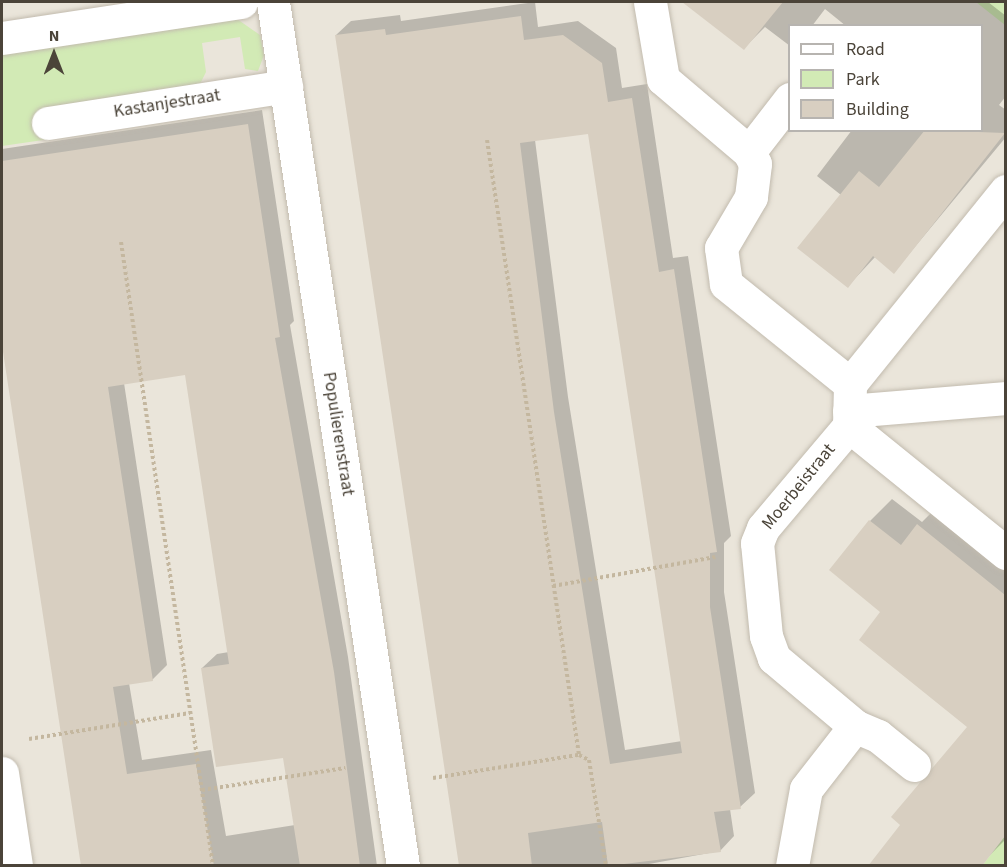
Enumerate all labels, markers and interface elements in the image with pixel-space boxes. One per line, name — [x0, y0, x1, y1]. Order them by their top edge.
north arrow — [24, 24, 84, 84]
legend — [788, 24, 983, 132]
text: N — [49, 25, 59, 47]
text: Road — [846, 37, 885, 62]
text: Park — [846, 67, 880, 92]
street label: Kastanjestraat — [112, 85, 222, 123]
text: Building — [846, 97, 909, 122]
street label: Populierenstraat — [318, 371, 358, 497]
street label: Moerbeistraat — [758, 440, 840, 534]

